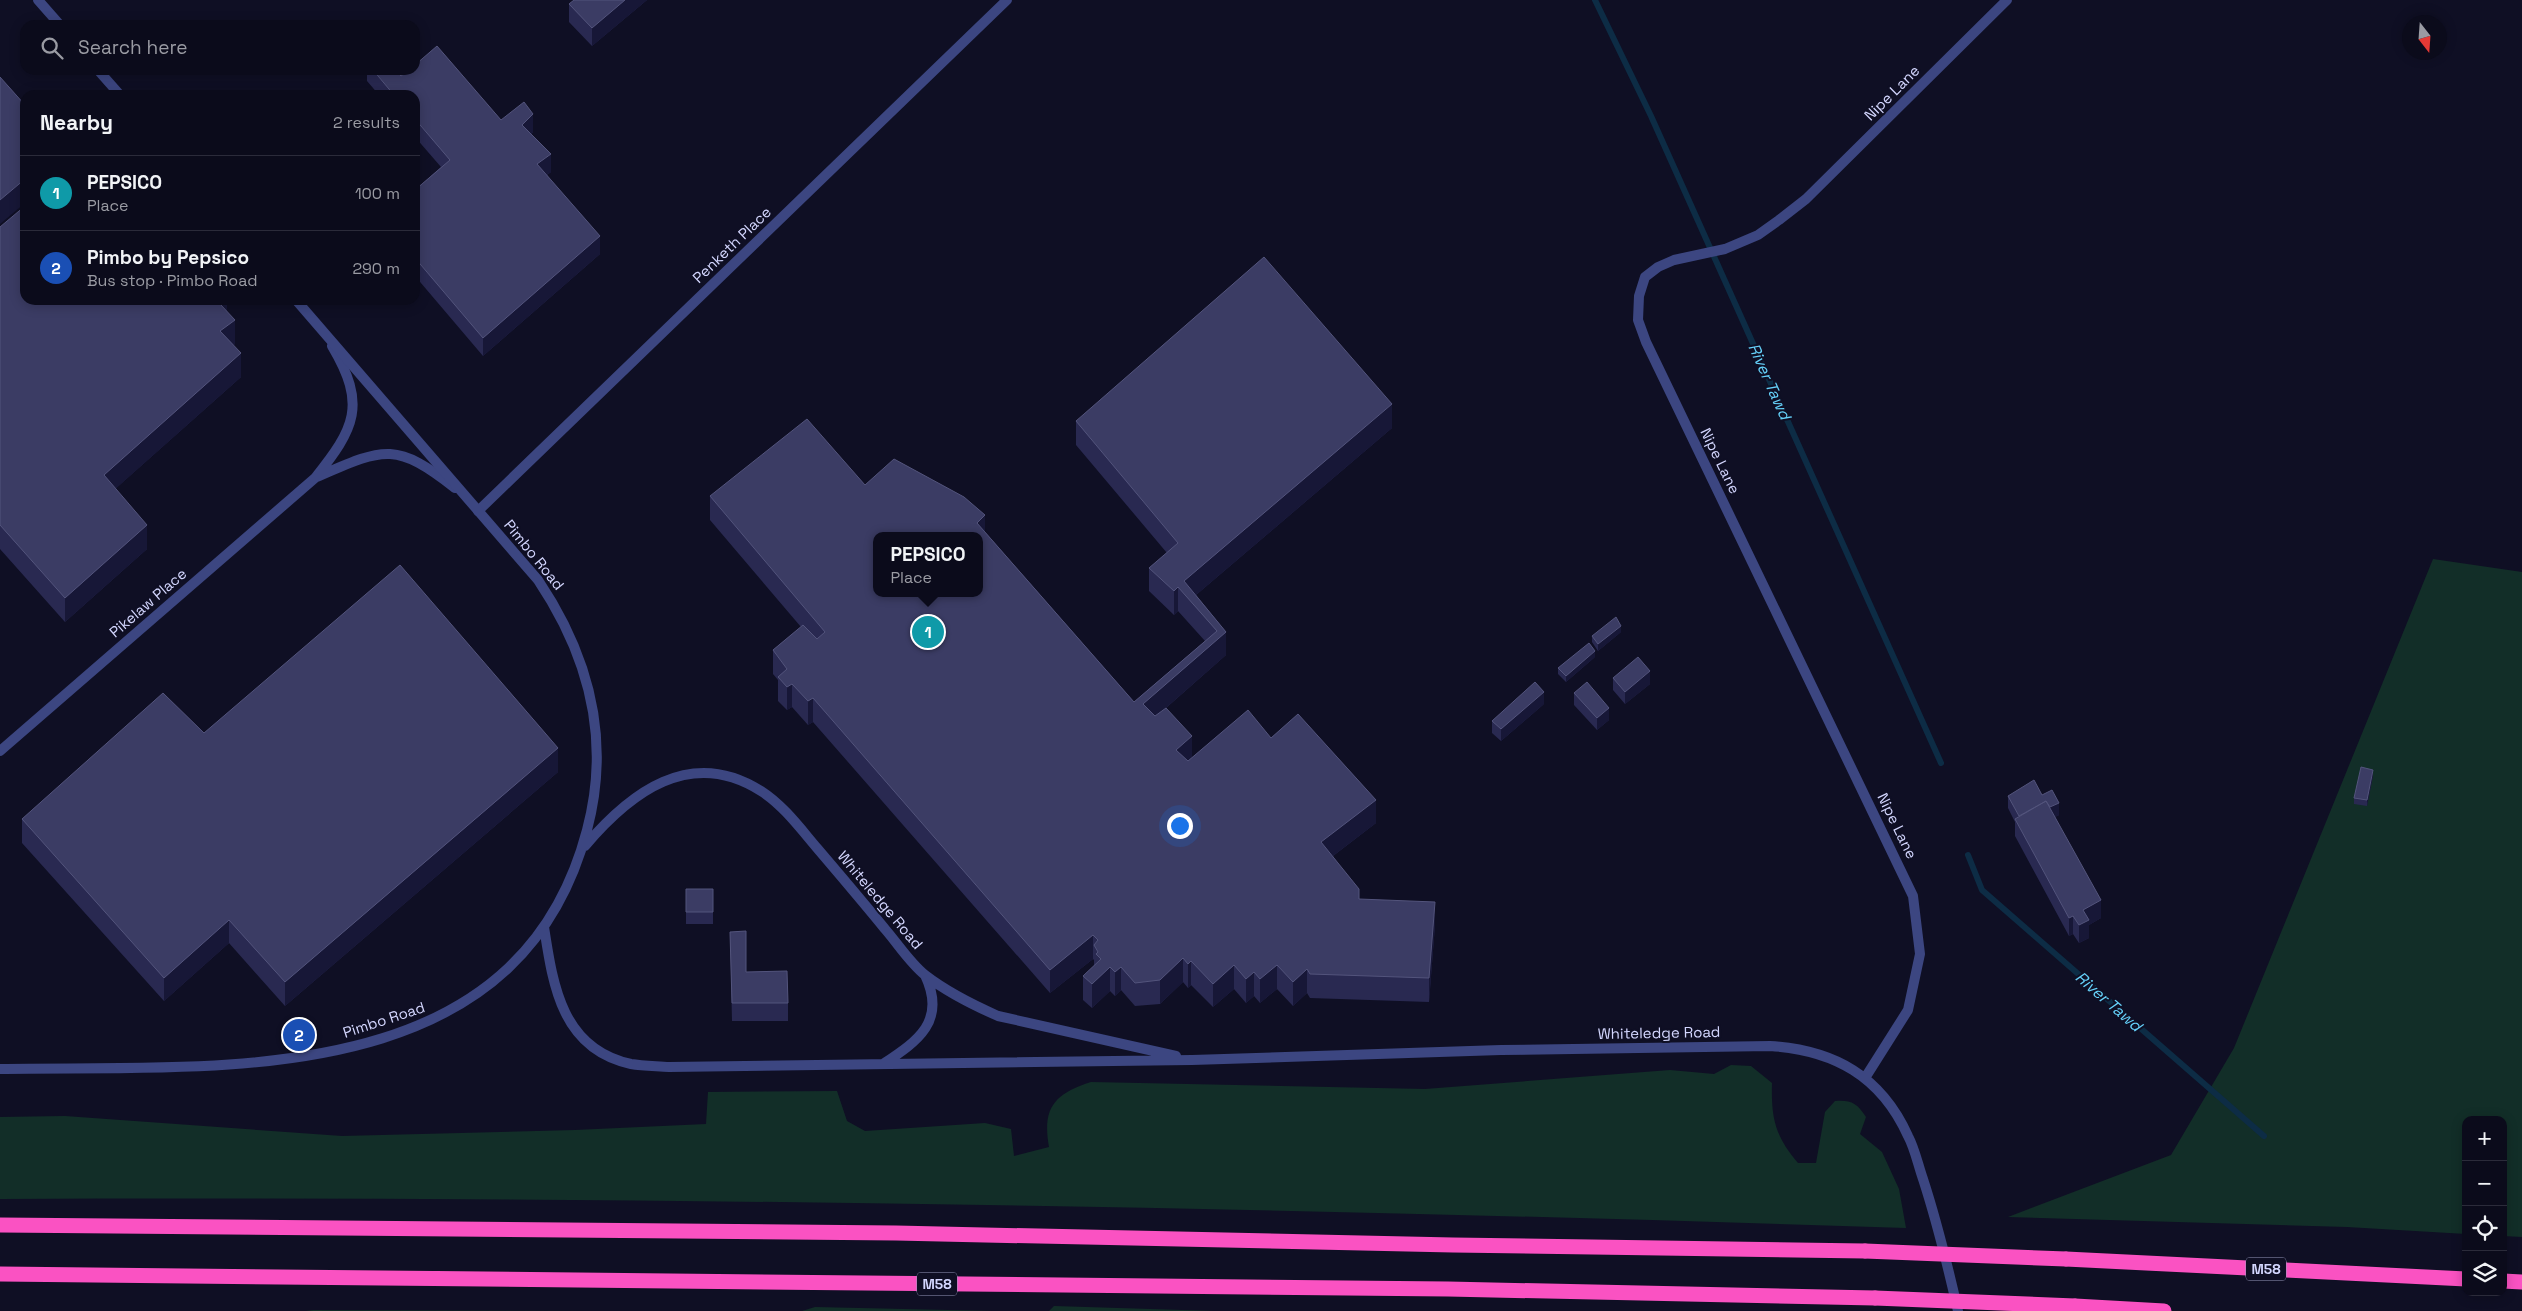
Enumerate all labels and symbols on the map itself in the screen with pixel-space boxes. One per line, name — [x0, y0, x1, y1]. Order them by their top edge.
north arrow — [2402, 15, 2447, 60]
street label: Nipe Lane — [1860, 61, 1924, 124]
street label: Penketh Place — [688, 202, 775, 287]
water label: River Tawd — [1743, 340, 1796, 424]
street label: Nipe Lane — [1696, 425, 1745, 497]
street label: Pimbo Road — [500, 516, 569, 594]
street label: Pikelaw Place — [105, 564, 190, 641]
pin: 1 — [912, 613, 944, 651]
street label: Nipe Lane — [1873, 790, 1922, 862]
your location — [1167, 813, 1193, 839]
street label: Whiteledge Road — [834, 846, 927, 953]
water label: River Tawd — [2071, 967, 2148, 1037]
street label: Pimbo Road — [340, 997, 427, 1042]
pin: 2 — [283, 1016, 315, 1054]
street label: Whiteledge Road — [1597, 1022, 1721, 1043]
road number: M58 — [2246, 1258, 2286, 1280]
road number: M58 — [917, 1272, 957, 1296]

